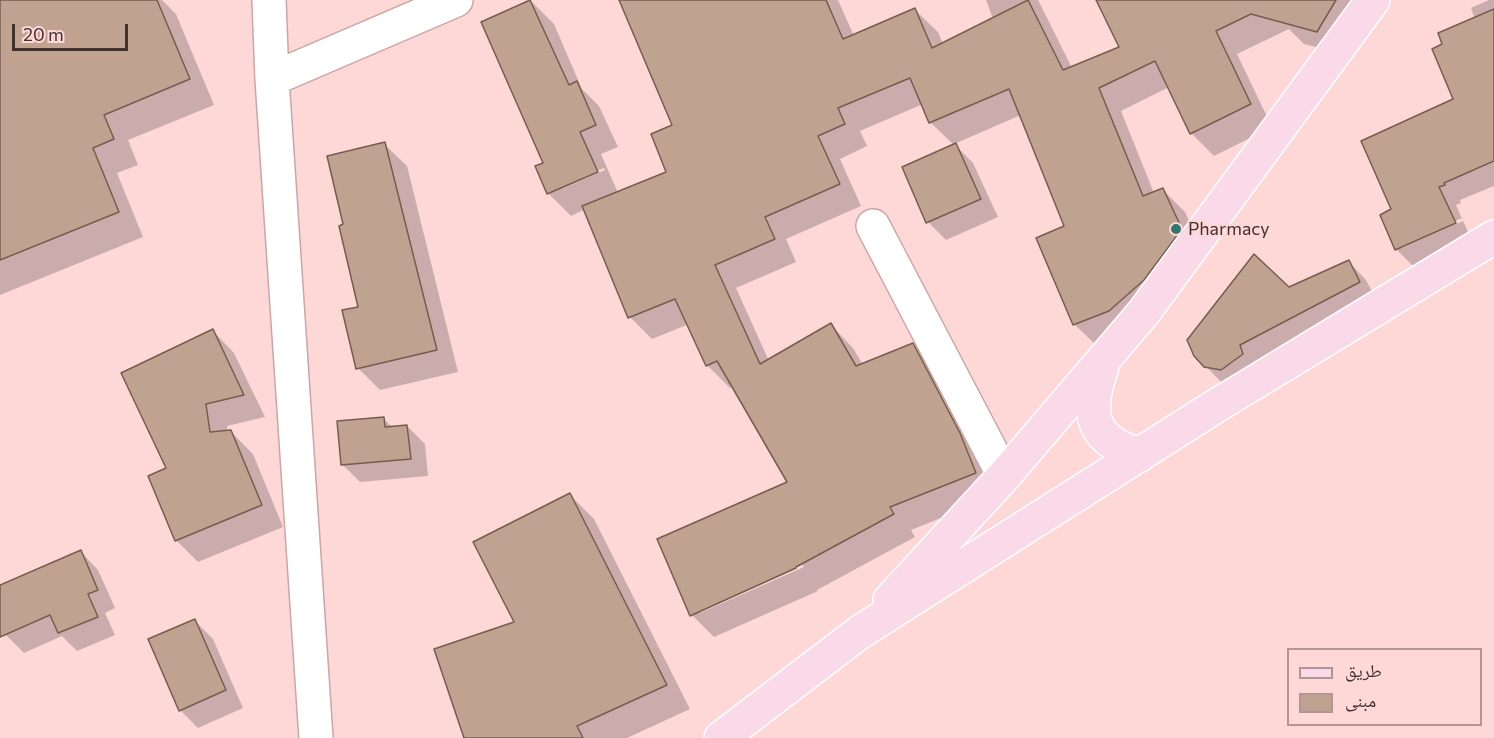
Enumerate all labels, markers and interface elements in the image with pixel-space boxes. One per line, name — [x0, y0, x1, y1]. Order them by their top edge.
scale bar — [15, 12, 130, 50]
text: 20 m — [23, 23, 64, 45]
place label: Pharmacy — [1188, 218, 1270, 240]
marker: Pharmacy — [1169, 222, 1183, 236]
legend — [1287, 648, 1482, 726]
text: طريق — [1345, 659, 1382, 681]
text: مبنى — [1345, 689, 1376, 711]

